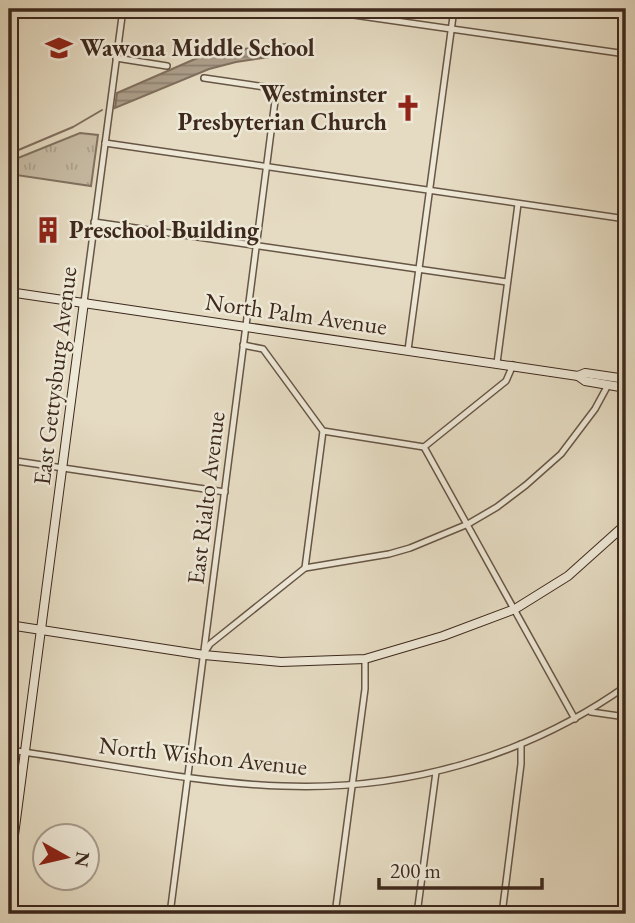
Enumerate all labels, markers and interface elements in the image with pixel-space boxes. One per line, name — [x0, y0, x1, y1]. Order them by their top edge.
place label: Wawona Middle School — [80, 32, 315, 63]
school or university icon: Wawona Middle School — [44, 33, 74, 63]
place label: Westminster Presbyterian Church — [178, 78, 388, 138]
church icon: Westminster Presbyterian Church — [393, 93, 423, 123]
place label: Preschool Building — [69, 214, 260, 246]
building icon: Preschool Building — [33, 215, 63, 245]
street label: East Gettysburg Avenue — [26, 265, 83, 487]
street label: North Palm Avenue — [203, 285, 389, 342]
street label: East Rialto Avenue — [180, 410, 231, 586]
street label: North Wishon Avenue — [97, 729, 309, 782]
north arrow — [32, 822, 102, 892]
scale bar — [379, 846, 542, 890]
text: N — [69, 850, 96, 869]
text: 200 m — [390, 857, 441, 884]

